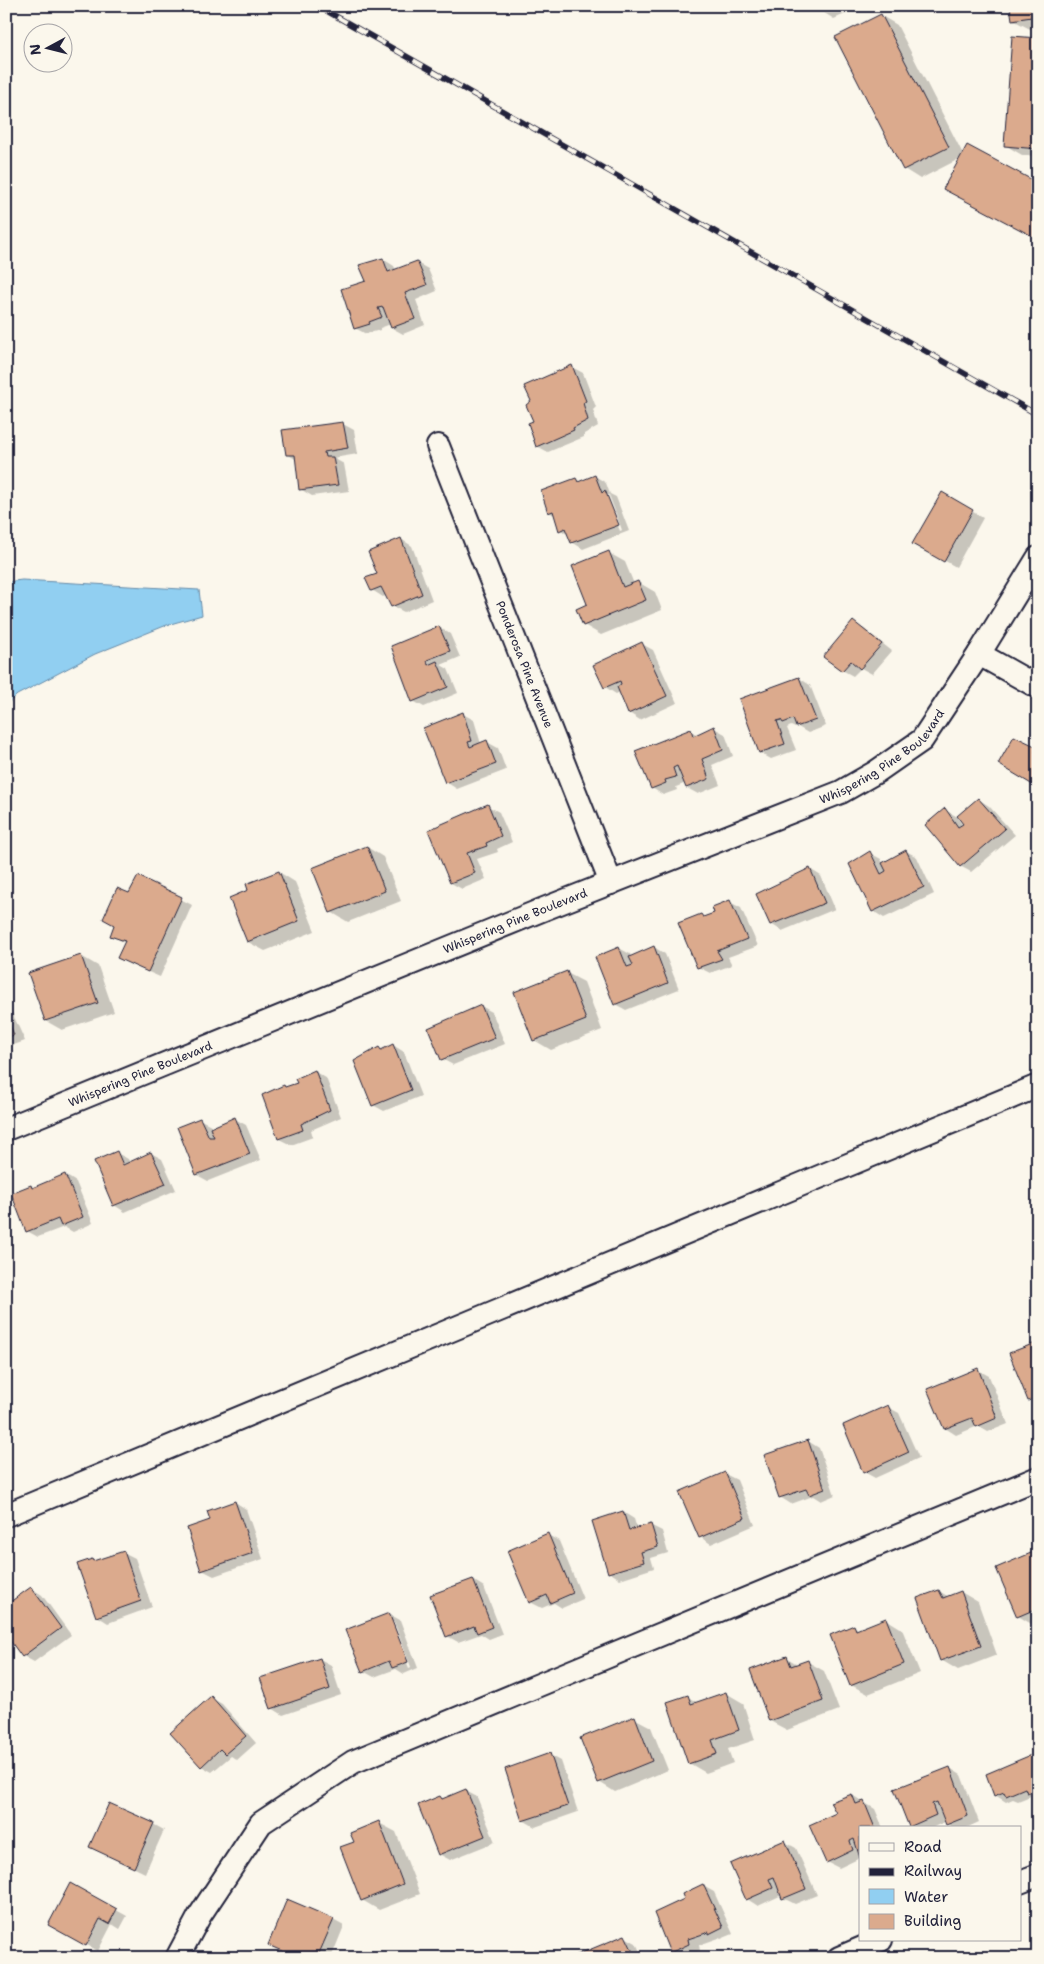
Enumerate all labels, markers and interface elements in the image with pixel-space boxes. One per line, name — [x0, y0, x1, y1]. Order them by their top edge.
north arrow — [22, 22, 72, 72]
text: N — [25, 43, 45, 56]
street label: Ponderosa Pine Avenue — [492, 599, 557, 731]
street label: Whispering Pine Boulevard — [817, 706, 948, 808]
street label: Whispering Pine Boulevard — [441, 885, 590, 957]
street label: Whispering Pine Boulevard — [66, 1037, 215, 1111]
legend — [859, 1826, 1022, 1942]
text: Road — [904, 1837, 942, 1857]
text: Railway — [904, 1861, 962, 1881]
text: Water — [904, 1887, 948, 1907]
text: Building — [904, 1911, 961, 1931]

